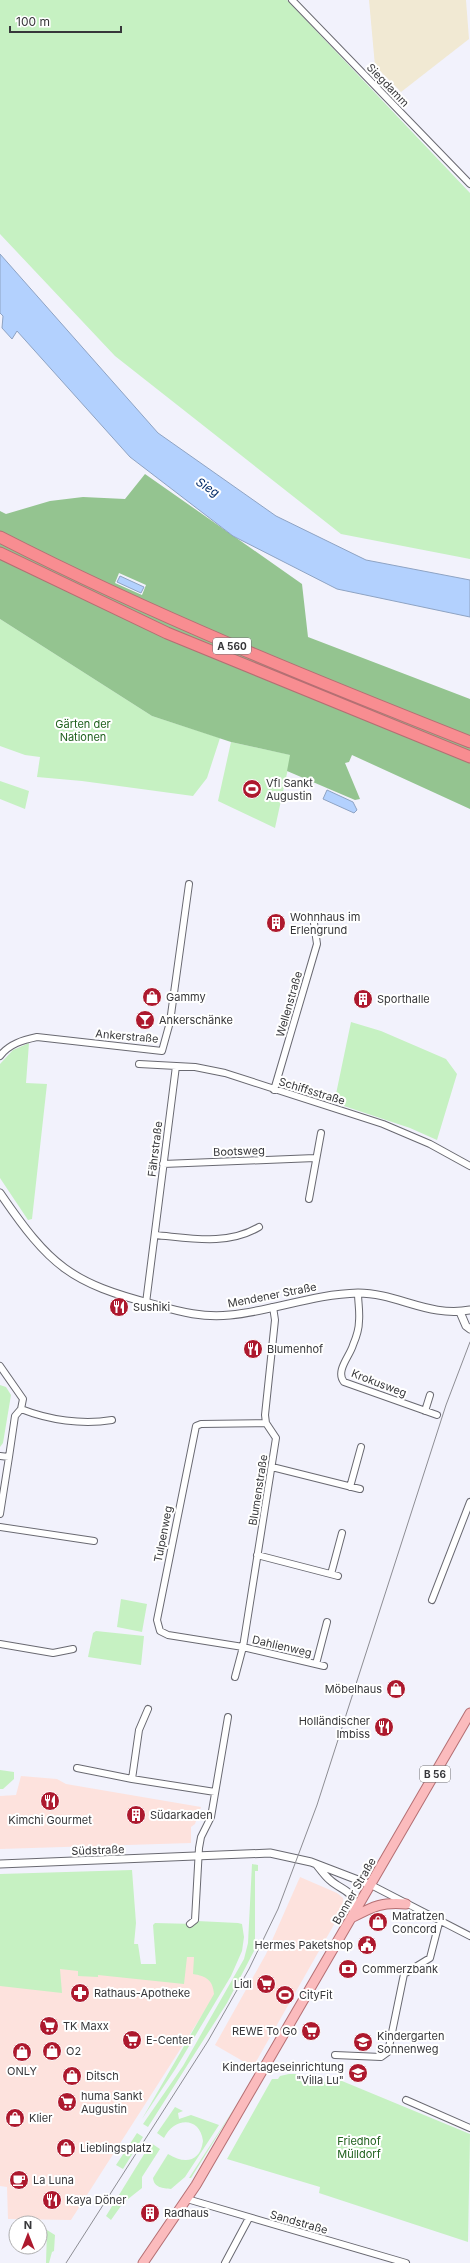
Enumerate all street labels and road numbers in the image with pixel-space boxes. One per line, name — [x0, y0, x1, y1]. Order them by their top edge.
street label: Siegdamm — [364, 60, 412, 110]
road number: A 560 — [213, 638, 251, 654]
street label: Wellenstraße — [273, 969, 305, 1039]
street label: Ankerstraße — [95, 1026, 159, 1046]
street label: Schiffsstraße — [277, 1074, 347, 1108]
street label: Fährstraße — [145, 1120, 165, 1178]
street label: Bootsweg — [213, 1143, 265, 1159]
street label: Mendener Straße — [226, 1280, 318, 1310]
street label: Krokusweg — [349, 1366, 409, 1400]
street label: Blumenstraße — [245, 1453, 271, 1527]
street label: Tulpenweg — [151, 1505, 175, 1563]
street label: Dahlienweg — [251, 1632, 313, 1660]
road number: B 56 — [420, 1766, 450, 1782]
street label: Südstraße — [71, 1842, 125, 1858]
street label: Bonner Straße — [329, 1855, 379, 1927]
street label: Sandstraße — [269, 2207, 329, 2237]

